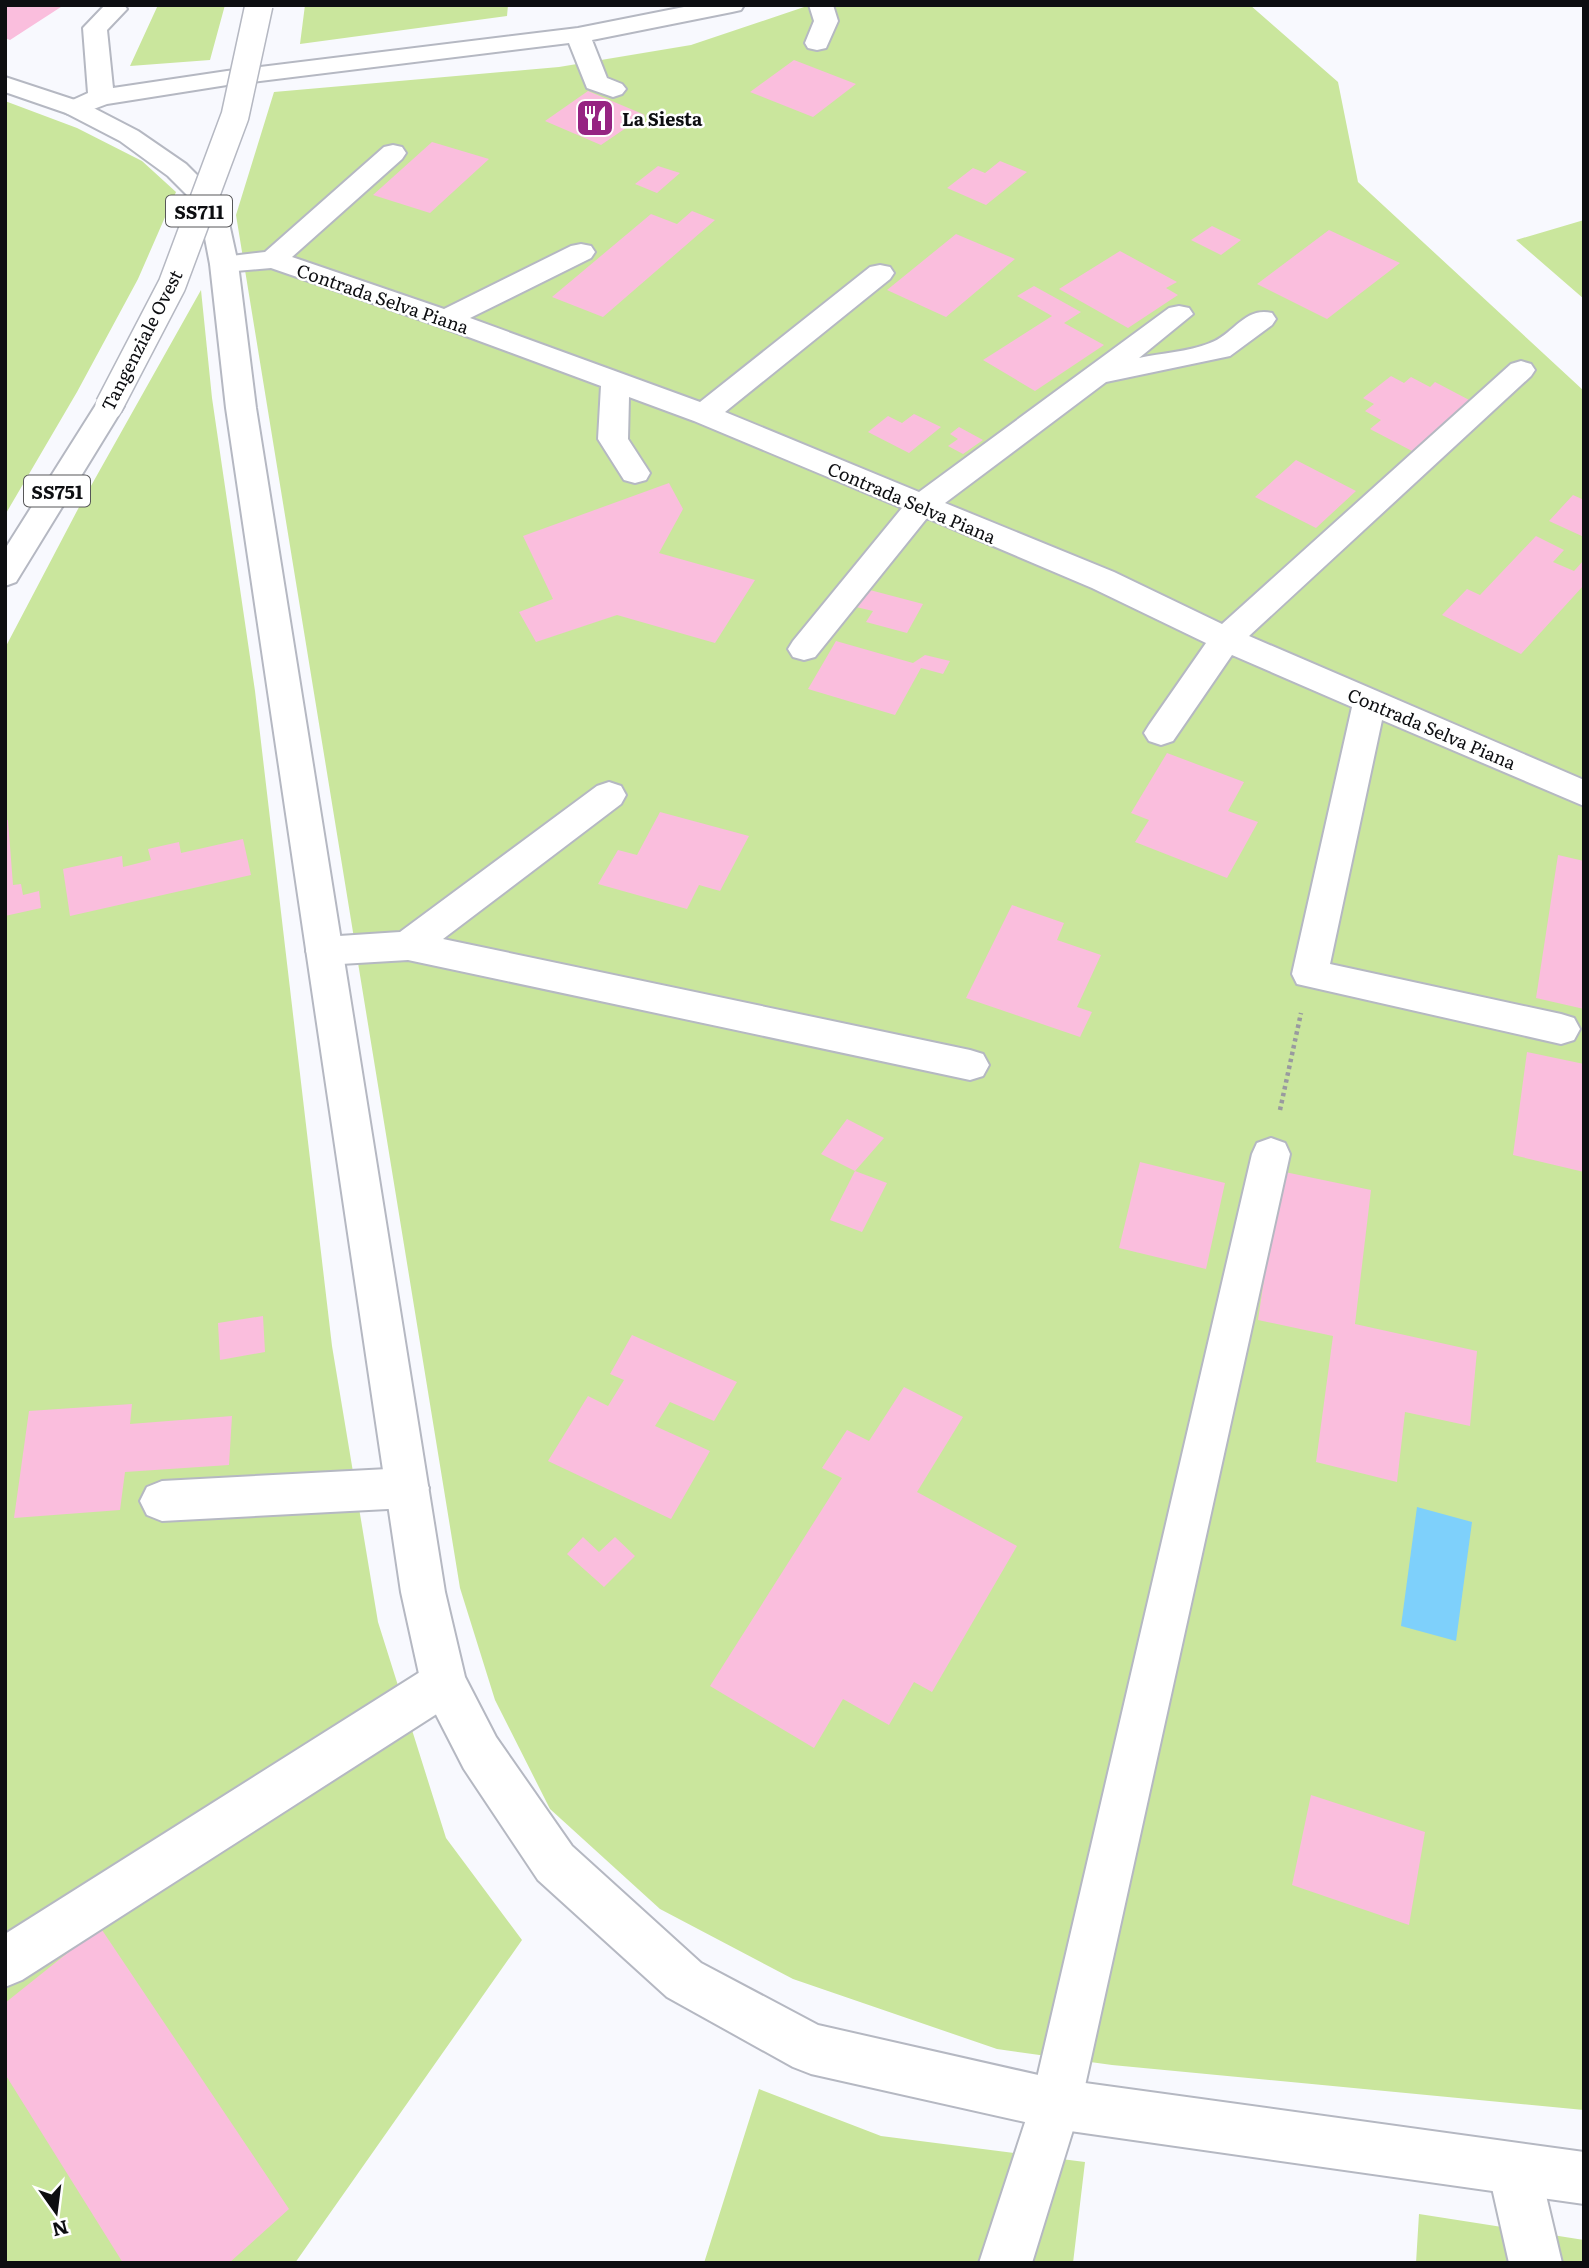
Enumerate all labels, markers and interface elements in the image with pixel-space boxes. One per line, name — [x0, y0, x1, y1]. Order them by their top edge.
restaurant icon: La Siesta — [574, 97, 616, 139]
place label: La Siesta — [622, 105, 703, 132]
road number: SS711 — [166, 196, 232, 226]
street label: Contrada Selva Piana — [293, 256, 473, 340]
street label: Tangenziale Ovest — [94, 264, 189, 415]
street label: Contrada Selva Piana — [824, 454, 1001, 550]
road number: SS751 — [24, 476, 90, 506]
street label: Contrada Selva Piana — [1344, 680, 1521, 776]
north arrow — [21, 2177, 91, 2247]
text: N — [49, 2214, 71, 2245]

